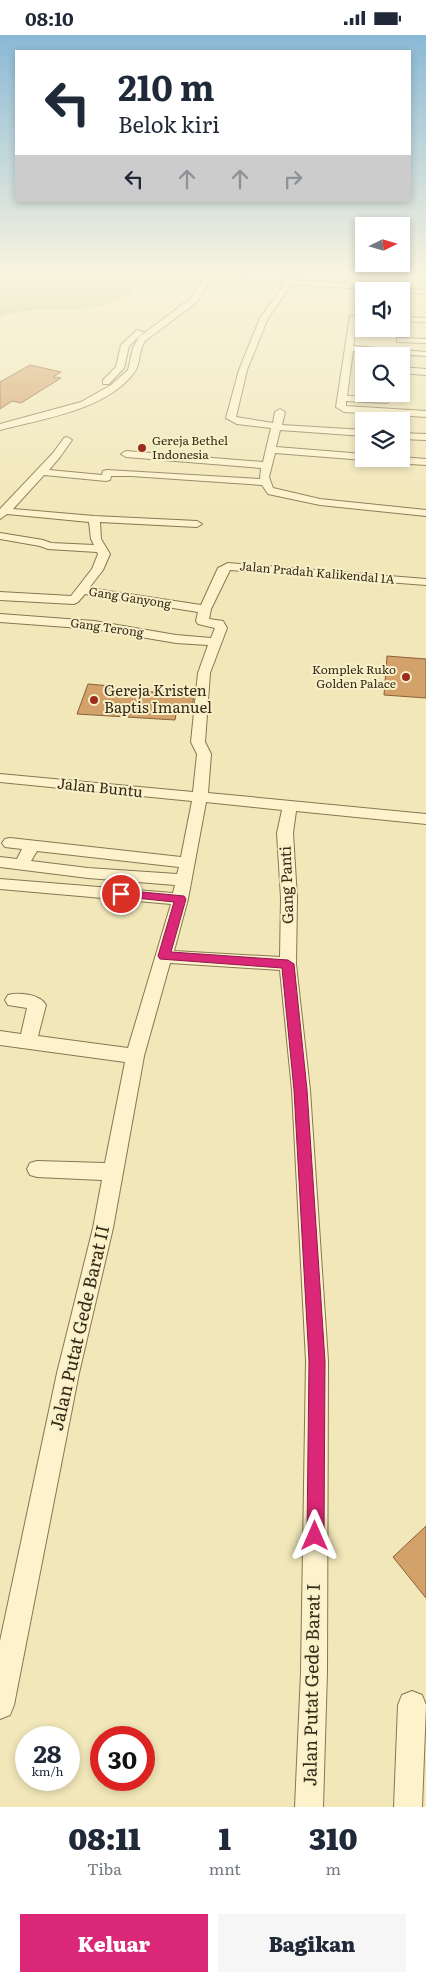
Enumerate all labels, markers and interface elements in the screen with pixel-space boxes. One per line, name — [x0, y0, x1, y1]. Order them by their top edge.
text: 08:10 — [25, 4, 74, 32]
text: 210 m — [118, 60, 215, 112]
icon: left — [35, 70, 100, 135]
text: Belok kiri — [118, 107, 220, 140]
icon: left — [120, 165, 148, 193]
icon: ahead — [173, 165, 201, 193]
icon: ahead — [226, 165, 254, 193]
icon: right — [279, 165, 307, 193]
north arrow — [355, 217, 410, 273]
map controls — [355, 217, 410, 467]
button: sound — [355, 282, 410, 337]
button: search — [355, 347, 410, 402]
button: layers — [355, 412, 410, 467]
place label: Gereja Bethel Indonesia — [152, 431, 228, 463]
marker: Gereja Bethel Indonesia — [136, 442, 148, 454]
street label: Jalan Pradah Kalikendal 1A — [239, 556, 395, 588]
street label: Gang Ganyong — [88, 582, 173, 612]
street label: Gang Terong — [69, 613, 145, 641]
place label: Komplek Ruko Golden Palace — [312, 660, 396, 692]
marker: Komplek Ruko Golden Palace — [400, 671, 412, 683]
place label: Gereja Kristen Baptis Imanuel — [104, 678, 212, 718]
marker: Gereja Kristen Baptis Imanuel — [88, 694, 100, 706]
street label: Jalan Buntu — [56, 771, 145, 802]
street label: Gang Panti — [273, 846, 298, 924]
pin — [100, 873, 142, 915]
icon: arrive — [107, 880, 135, 908]
street label: Jalan Putat Gede Barat II — [42, 1222, 115, 1433]
position arrow — [288, 1509, 340, 1561]
street label: Jalan Putat Gede Barat I — [295, 1583, 326, 1787]
speed limit sign: 30 — [90, 1726, 155, 1791]
text: 28 — [33, 1734, 62, 1771]
text: km/h — [32, 1762, 63, 1780]
text: 08:11 — [68, 1815, 141, 1859]
text: 1 — [219, 1815, 231, 1859]
text: 310 — [309, 1815, 358, 1859]
text: Tiba — [87, 1856, 122, 1880]
text: mnt — [209, 1856, 241, 1880]
text: m — [326, 1856, 341, 1880]
button: Keluar — [20, 1914, 208, 1972]
button: Bagikan — [218, 1914, 406, 1972]

